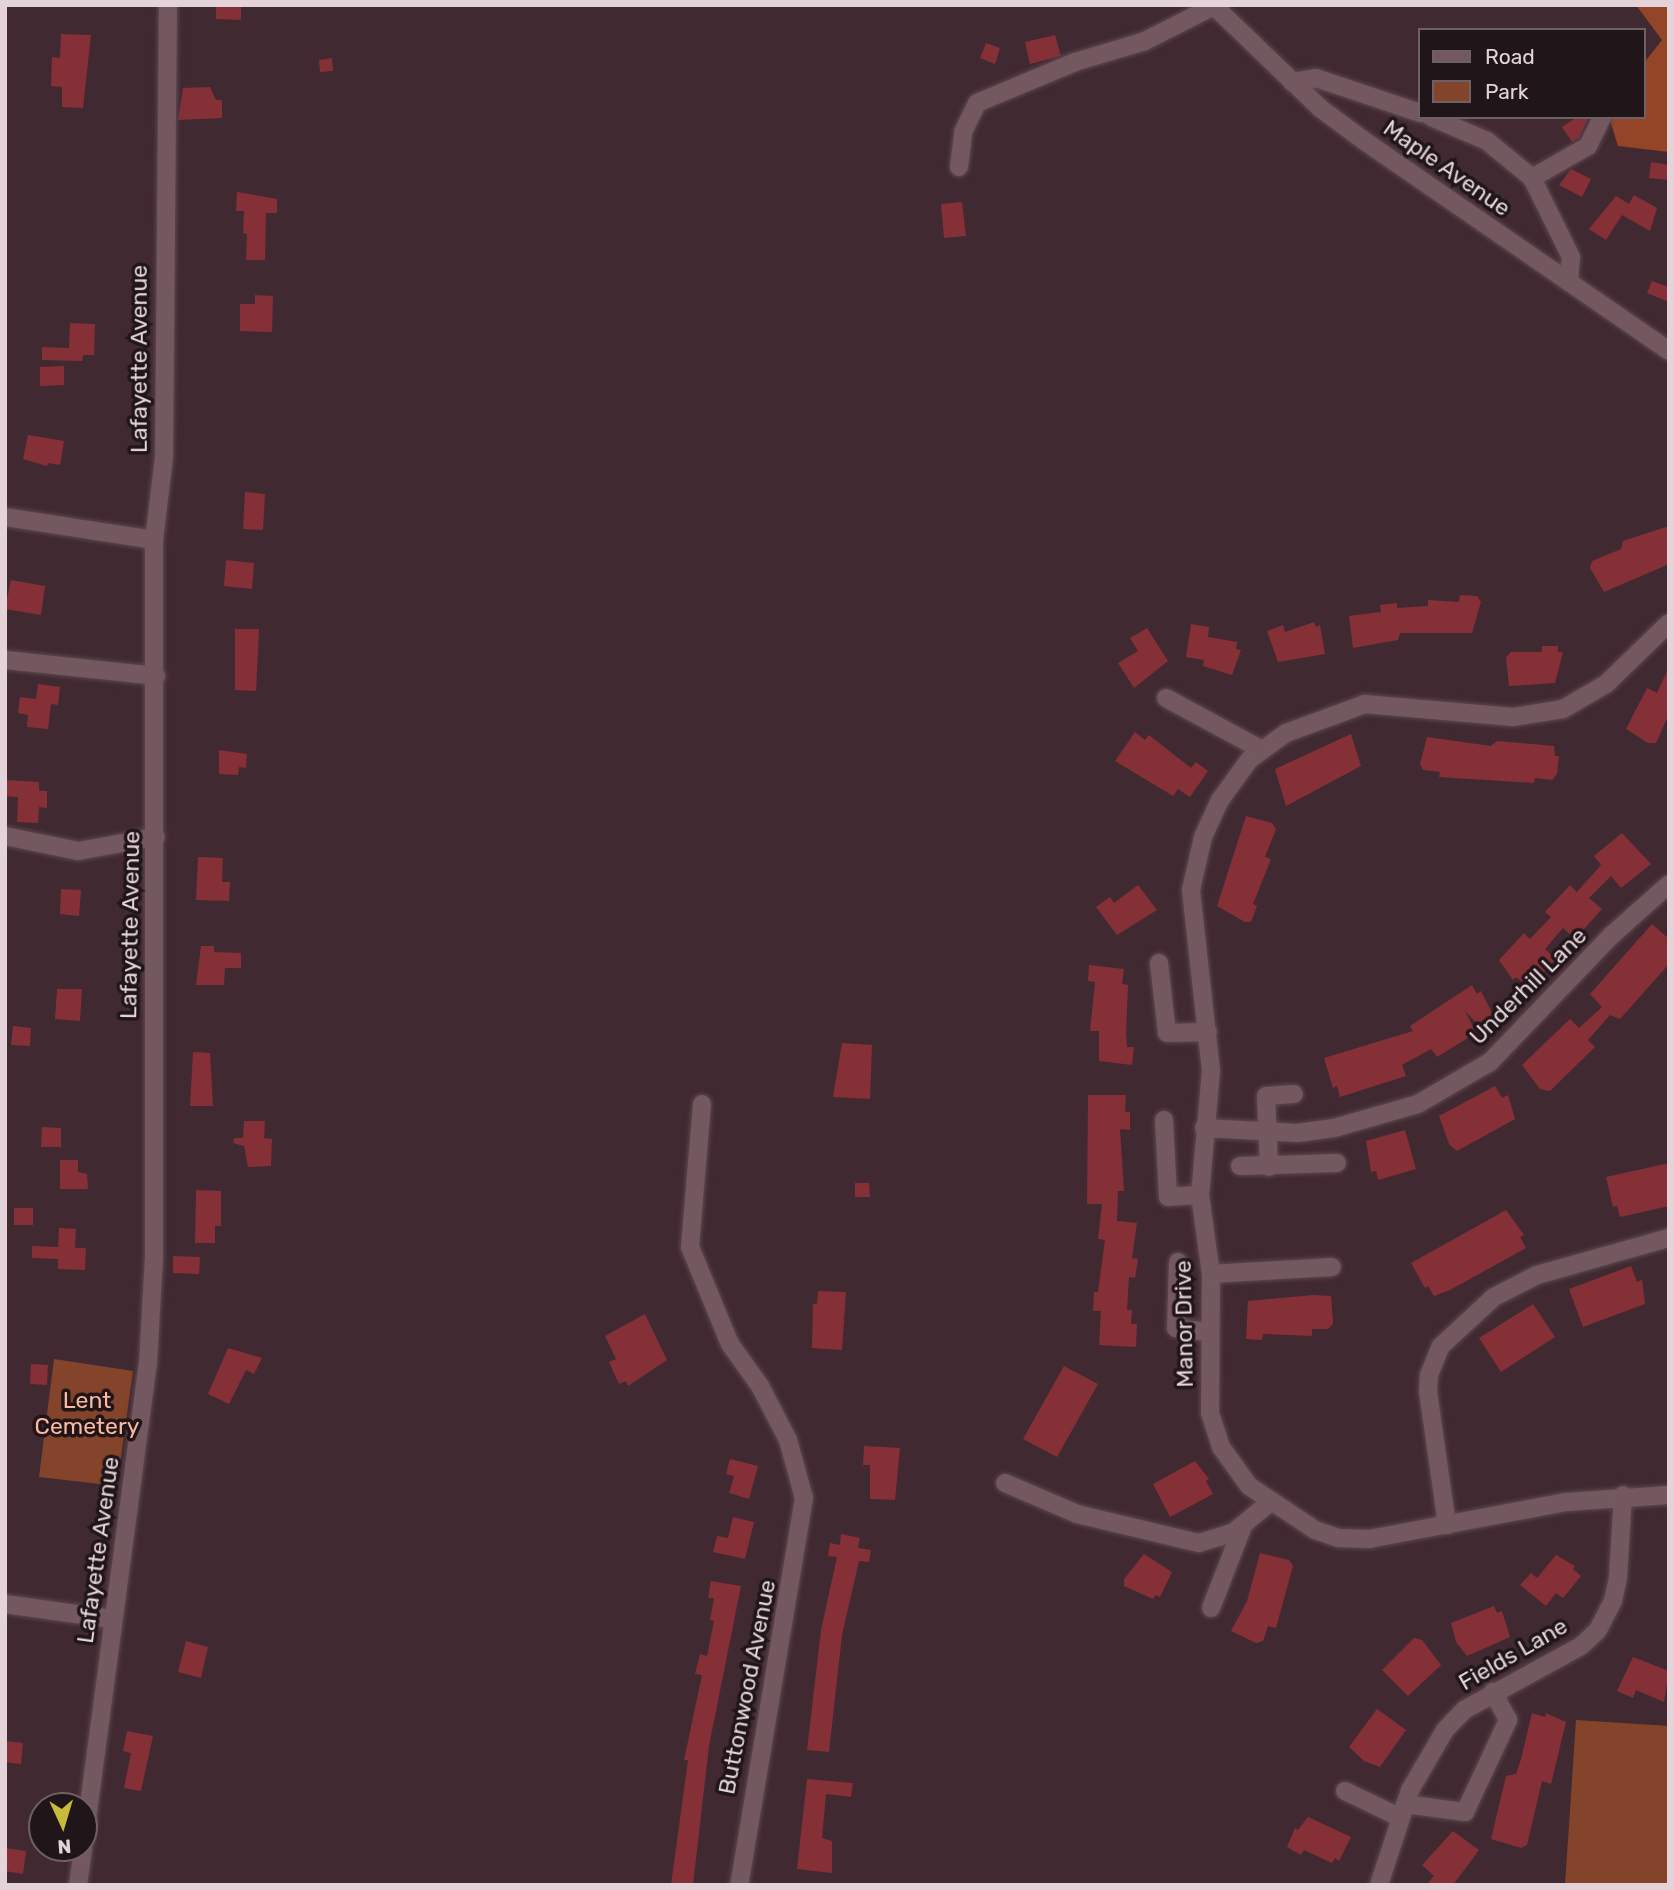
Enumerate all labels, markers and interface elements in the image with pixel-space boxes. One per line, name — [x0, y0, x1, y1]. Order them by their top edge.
legend — [1418, 28, 1646, 119]
text: Road — [1485, 44, 1535, 69]
text: Park — [1485, 79, 1529, 104]
street label: Maple Avenue — [1378, 114, 1516, 222]
street label: Lafayette Avenue — [125, 265, 153, 453]
street label: Lafayette Avenue — [115, 830, 145, 1020]
street label: Underhill Lane — [1464, 922, 1592, 1050]
street label: Manor Drive — [1169, 1260, 1199, 1388]
park label: Lent Cemetery — [35, 1386, 139, 1440]
street label: Lafayette Avenue — [71, 1455, 125, 1645]
street label: Buttonwood Avenue — [713, 1577, 781, 1797]
street label: Fields Lane — [1454, 1612, 1572, 1696]
north arrow — [28, 1792, 98, 1862]
text: N — [57, 1835, 72, 1858]

